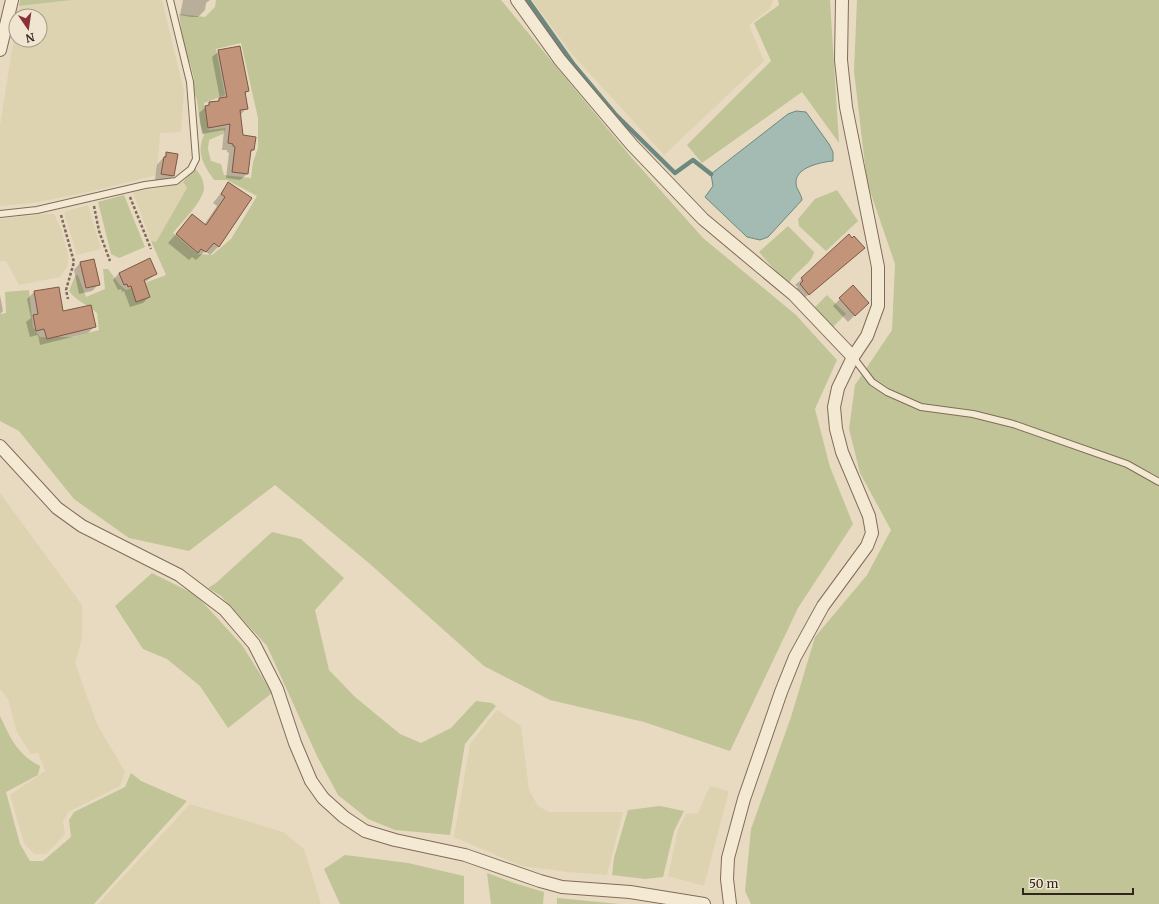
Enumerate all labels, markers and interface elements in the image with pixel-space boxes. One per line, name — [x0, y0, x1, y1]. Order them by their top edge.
north arrow — [8, 8, 48, 48]
text: N — [24, 30, 36, 46]
scale bar — [1023, 870, 1133, 896]
text: 50 m — [1029, 876, 1058, 891]

